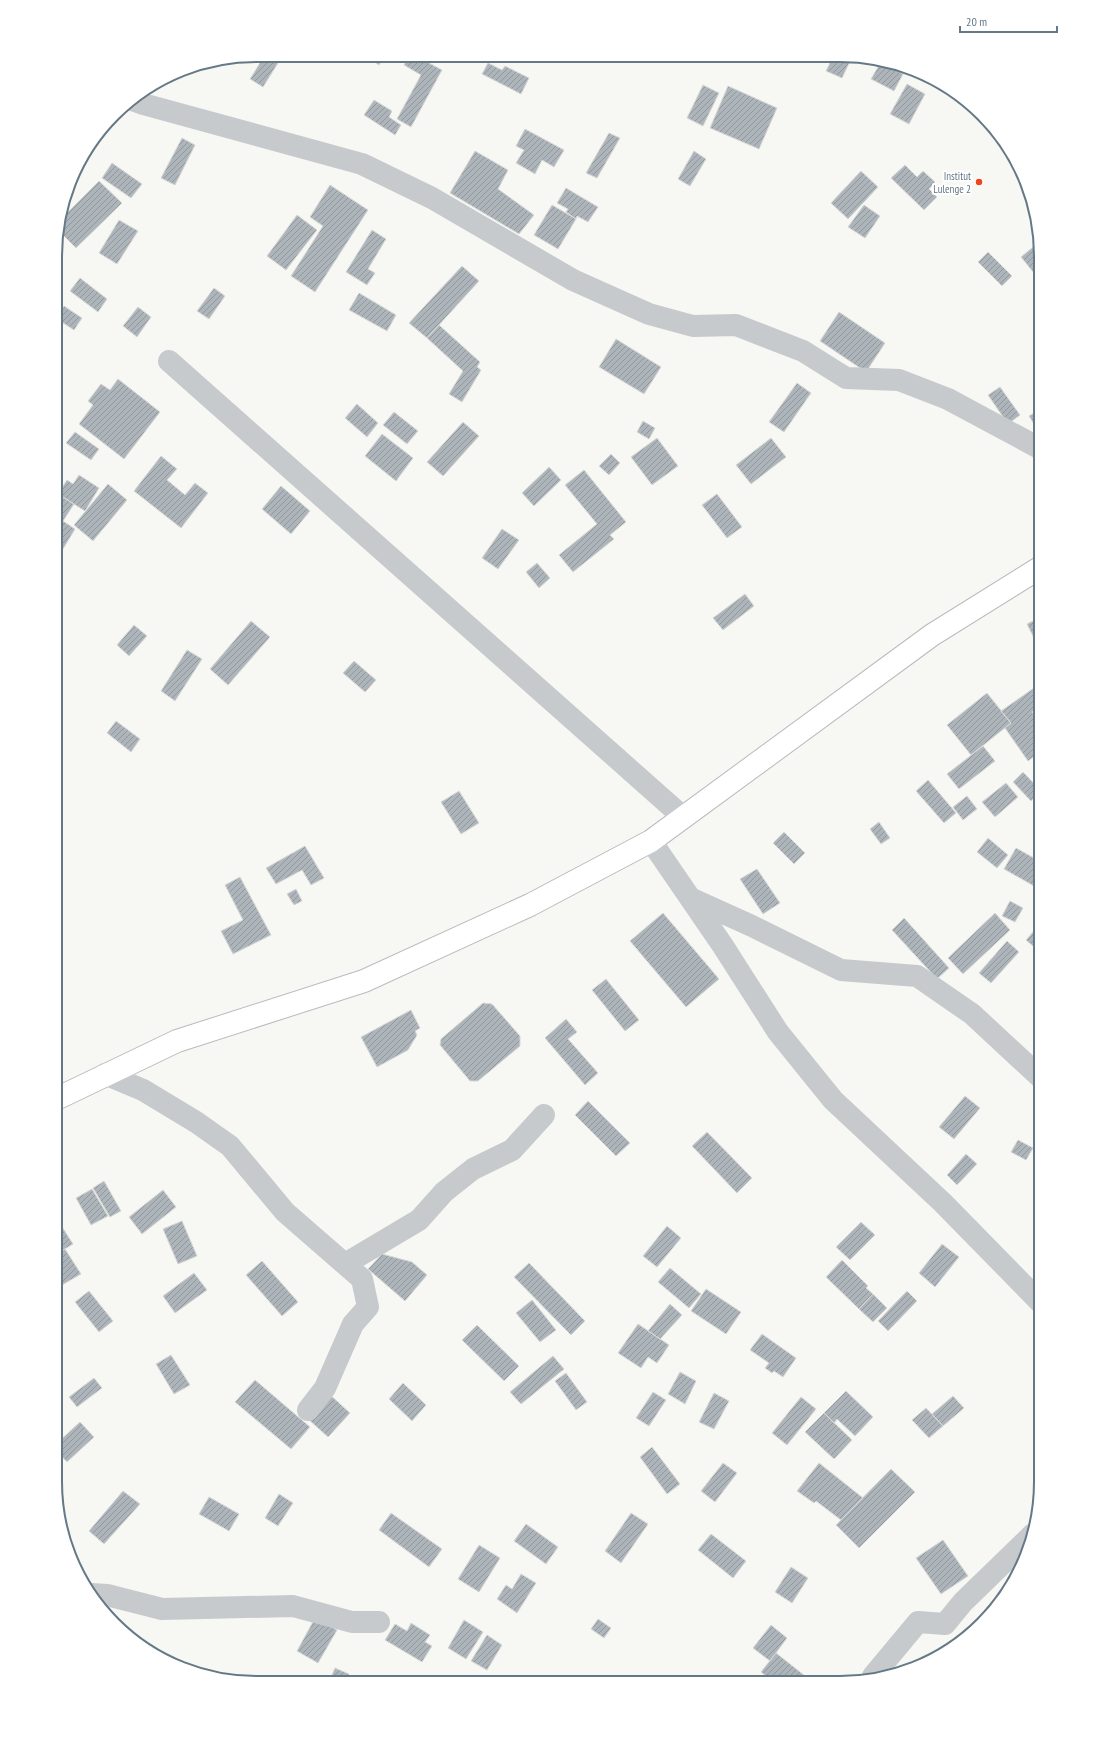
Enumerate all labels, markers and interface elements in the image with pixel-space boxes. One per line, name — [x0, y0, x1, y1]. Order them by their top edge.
scale bar — [960, 8, 1057, 34]
text: 20 m — [966, 14, 987, 29]
place label: Institut Lulenge 2 — [933, 169, 971, 196]
marker: Institut Lulenge 2 — [974, 177, 984, 187]

